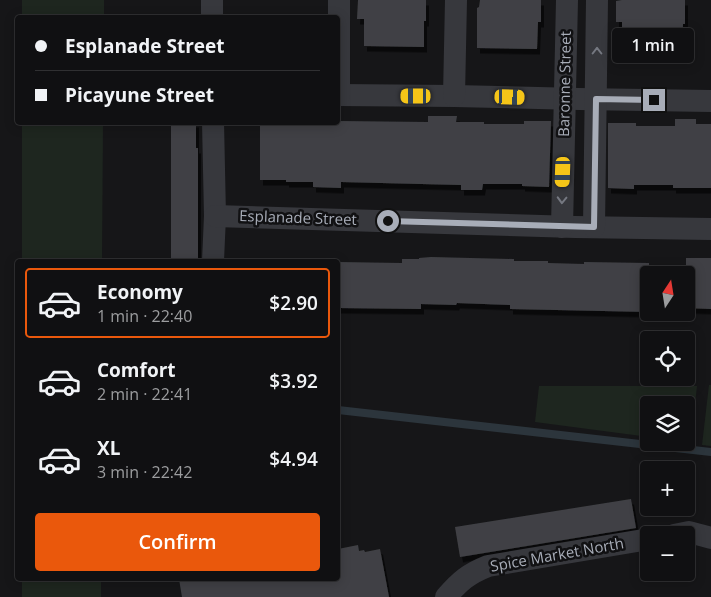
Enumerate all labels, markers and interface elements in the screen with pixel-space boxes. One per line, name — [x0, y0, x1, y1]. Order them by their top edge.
callout: 1 min — [613, 28, 695, 62]
street label: Baronne Street — [553, 31, 575, 137]
text: Esplanade Street — [65, 33, 225, 59]
text: 1 min — [631, 34, 675, 56]
one-way arrow — [592, 46, 602, 54]
text: Picayune Street — [65, 82, 214, 108]
car — [401, 89, 431, 104]
car — [494, 89, 525, 105]
route end — [643, 89, 665, 111]
car — [554, 157, 571, 187]
one-way arrow — [557, 196, 568, 204]
street label: Esplanade Street — [239, 205, 357, 229]
route start — [377, 210, 399, 232]
north arrow — [640, 266, 695, 321]
map controls — [640, 266, 695, 581]
text: Economy — [97, 279, 183, 305]
icon: car — [37, 281, 82, 326]
text: $2.90 — [269, 290, 318, 316]
text: 1 min · 22:40 — [97, 305, 192, 327]
button: locate — [640, 331, 695, 386]
text: Comfort — [97, 357, 176, 383]
icon: car — [37, 359, 82, 404]
text: $3.92 — [269, 368, 318, 394]
text: 2 min · 22:41 — [97, 383, 192, 405]
button: layers — [640, 396, 695, 451]
text: XL — [97, 435, 120, 461]
icon: car — [37, 437, 82, 482]
text: $4.94 — [269, 446, 318, 472]
text: 3 min · 22:42 — [97, 461, 192, 483]
button: + — [640, 461, 695, 516]
button: Confirm — [35, 513, 320, 571]
button: − — [640, 526, 695, 581]
street label: Spice Market North — [489, 532, 625, 576]

